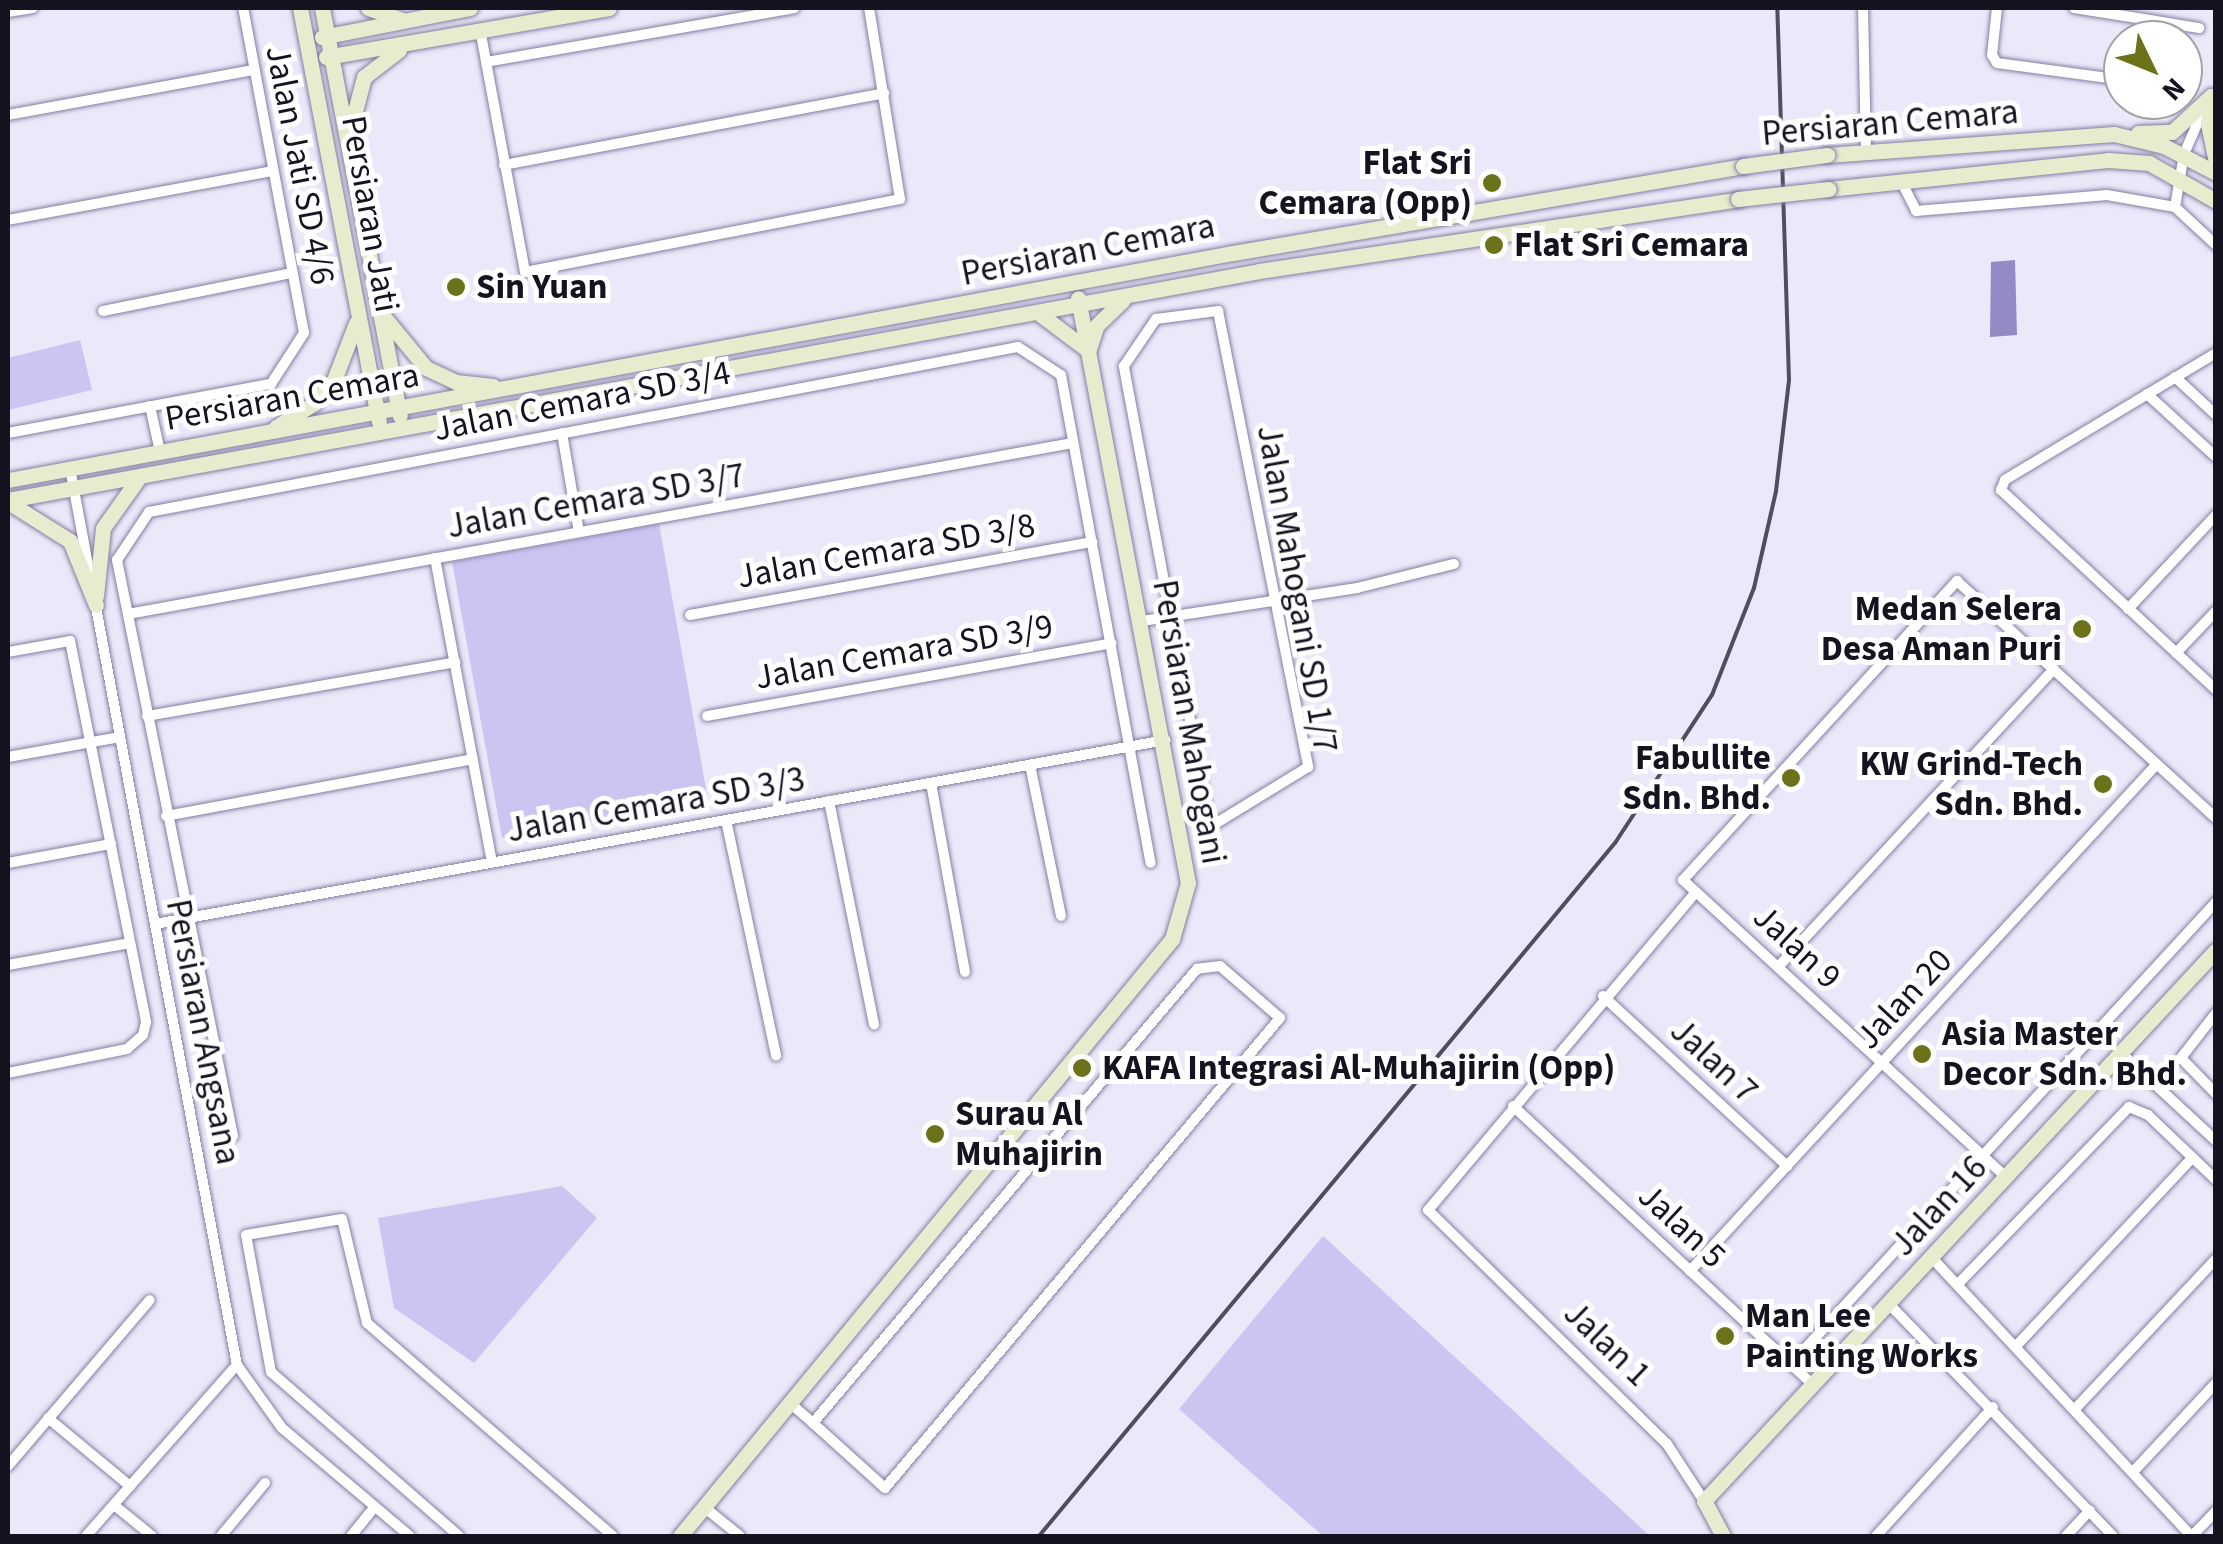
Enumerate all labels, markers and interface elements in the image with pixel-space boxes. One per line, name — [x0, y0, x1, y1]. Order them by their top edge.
north arrow — [2103, 20, 2203, 120]
street label: Jalan Jati SD 4/6 — [256, 42, 344, 288]
text: N — [2152, 69, 2194, 110]
street label: Persiaran Cemara — [1760, 91, 2020, 155]
street label: Persiaran Jati — [332, 112, 408, 316]
place label: Flat Sri Cemara (Opp) — [1259, 142, 1472, 224]
marker: Flat Sri Cemara (Opp) — [1481, 172, 1503, 194]
street label: Persiaran Cemara — [958, 205, 1218, 295]
place label: Flat Sri Cemara — [1514, 224, 1749, 266]
marker: Flat Sri Cemara — [1483, 234, 1505, 256]
place label: Sin Yuan — [476, 266, 608, 308]
marker: Sin Yuan — [445, 276, 467, 298]
street label: Jalan Cemara SD 3/4 — [430, 352, 734, 450]
street label: Persiaran Cemara — [162, 354, 422, 440]
street label: Jalan Mahogani SD 1/7 — [1247, 422, 1347, 756]
street label: Jalan Cemara SD 3/7 — [444, 454, 748, 548]
street label: Jalan Cemara SD 3/8 — [734, 504, 1038, 598]
street label: Persiaran Mahogani — [1143, 577, 1235, 867]
place label: Medan Selera Desa Aman Puri — [1821, 588, 2062, 670]
street label: Jalan Cemara SD 3/9 — [752, 605, 1056, 699]
marker: Medan Selera Desa Aman Puri — [2071, 618, 2093, 640]
place label: Fabullite Sdn. Bhd. — [1622, 737, 1771, 819]
place label: KW Grind-Tech Sdn. Bhd. — [1859, 743, 2083, 825]
street label: Jalan Cemara SD 3/3 — [504, 758, 808, 852]
marker: Fabullite Sdn. Bhd. — [1780, 767, 1802, 789]
marker: KW Grind-Tech Sdn. Bhd. — [2092, 773, 2114, 795]
street label: Persiaran Angsana — [157, 896, 249, 1168]
street label: Jalan 9 — [1744, 896, 1850, 998]
street label: Jalan 20 — [1847, 940, 1961, 1058]
street label: Jalan 7 — [1661, 1010, 1767, 1112]
place label: Asia Master Decor Sdn. Bhd. — [1942, 1013, 2187, 1095]
marker: Asia Master Decor Sdn. Bhd. — [1911, 1043, 1933, 1065]
place label: KAFA Integrasi Al-Muhajirin (Opp) — [1102, 1047, 1615, 1089]
marker: KAFA Integrasi Al-Muhajirin (Opp) — [1071, 1057, 1093, 1079]
place label: Surau Al Muhajirin — [955, 1093, 1103, 1175]
marker: Surau Al Muhajirin — [924, 1123, 946, 1145]
street label: Jalan 16 — [1882, 1147, 1996, 1265]
street label: Jalan 5 — [1629, 1175, 1735, 1277]
street label: Jalan 1 — [1555, 1293, 1659, 1395]
place label: Man Lee Painting Works — [1745, 1295, 1978, 1377]
marker: Man Lee Painting Works — [1714, 1325, 1736, 1347]

